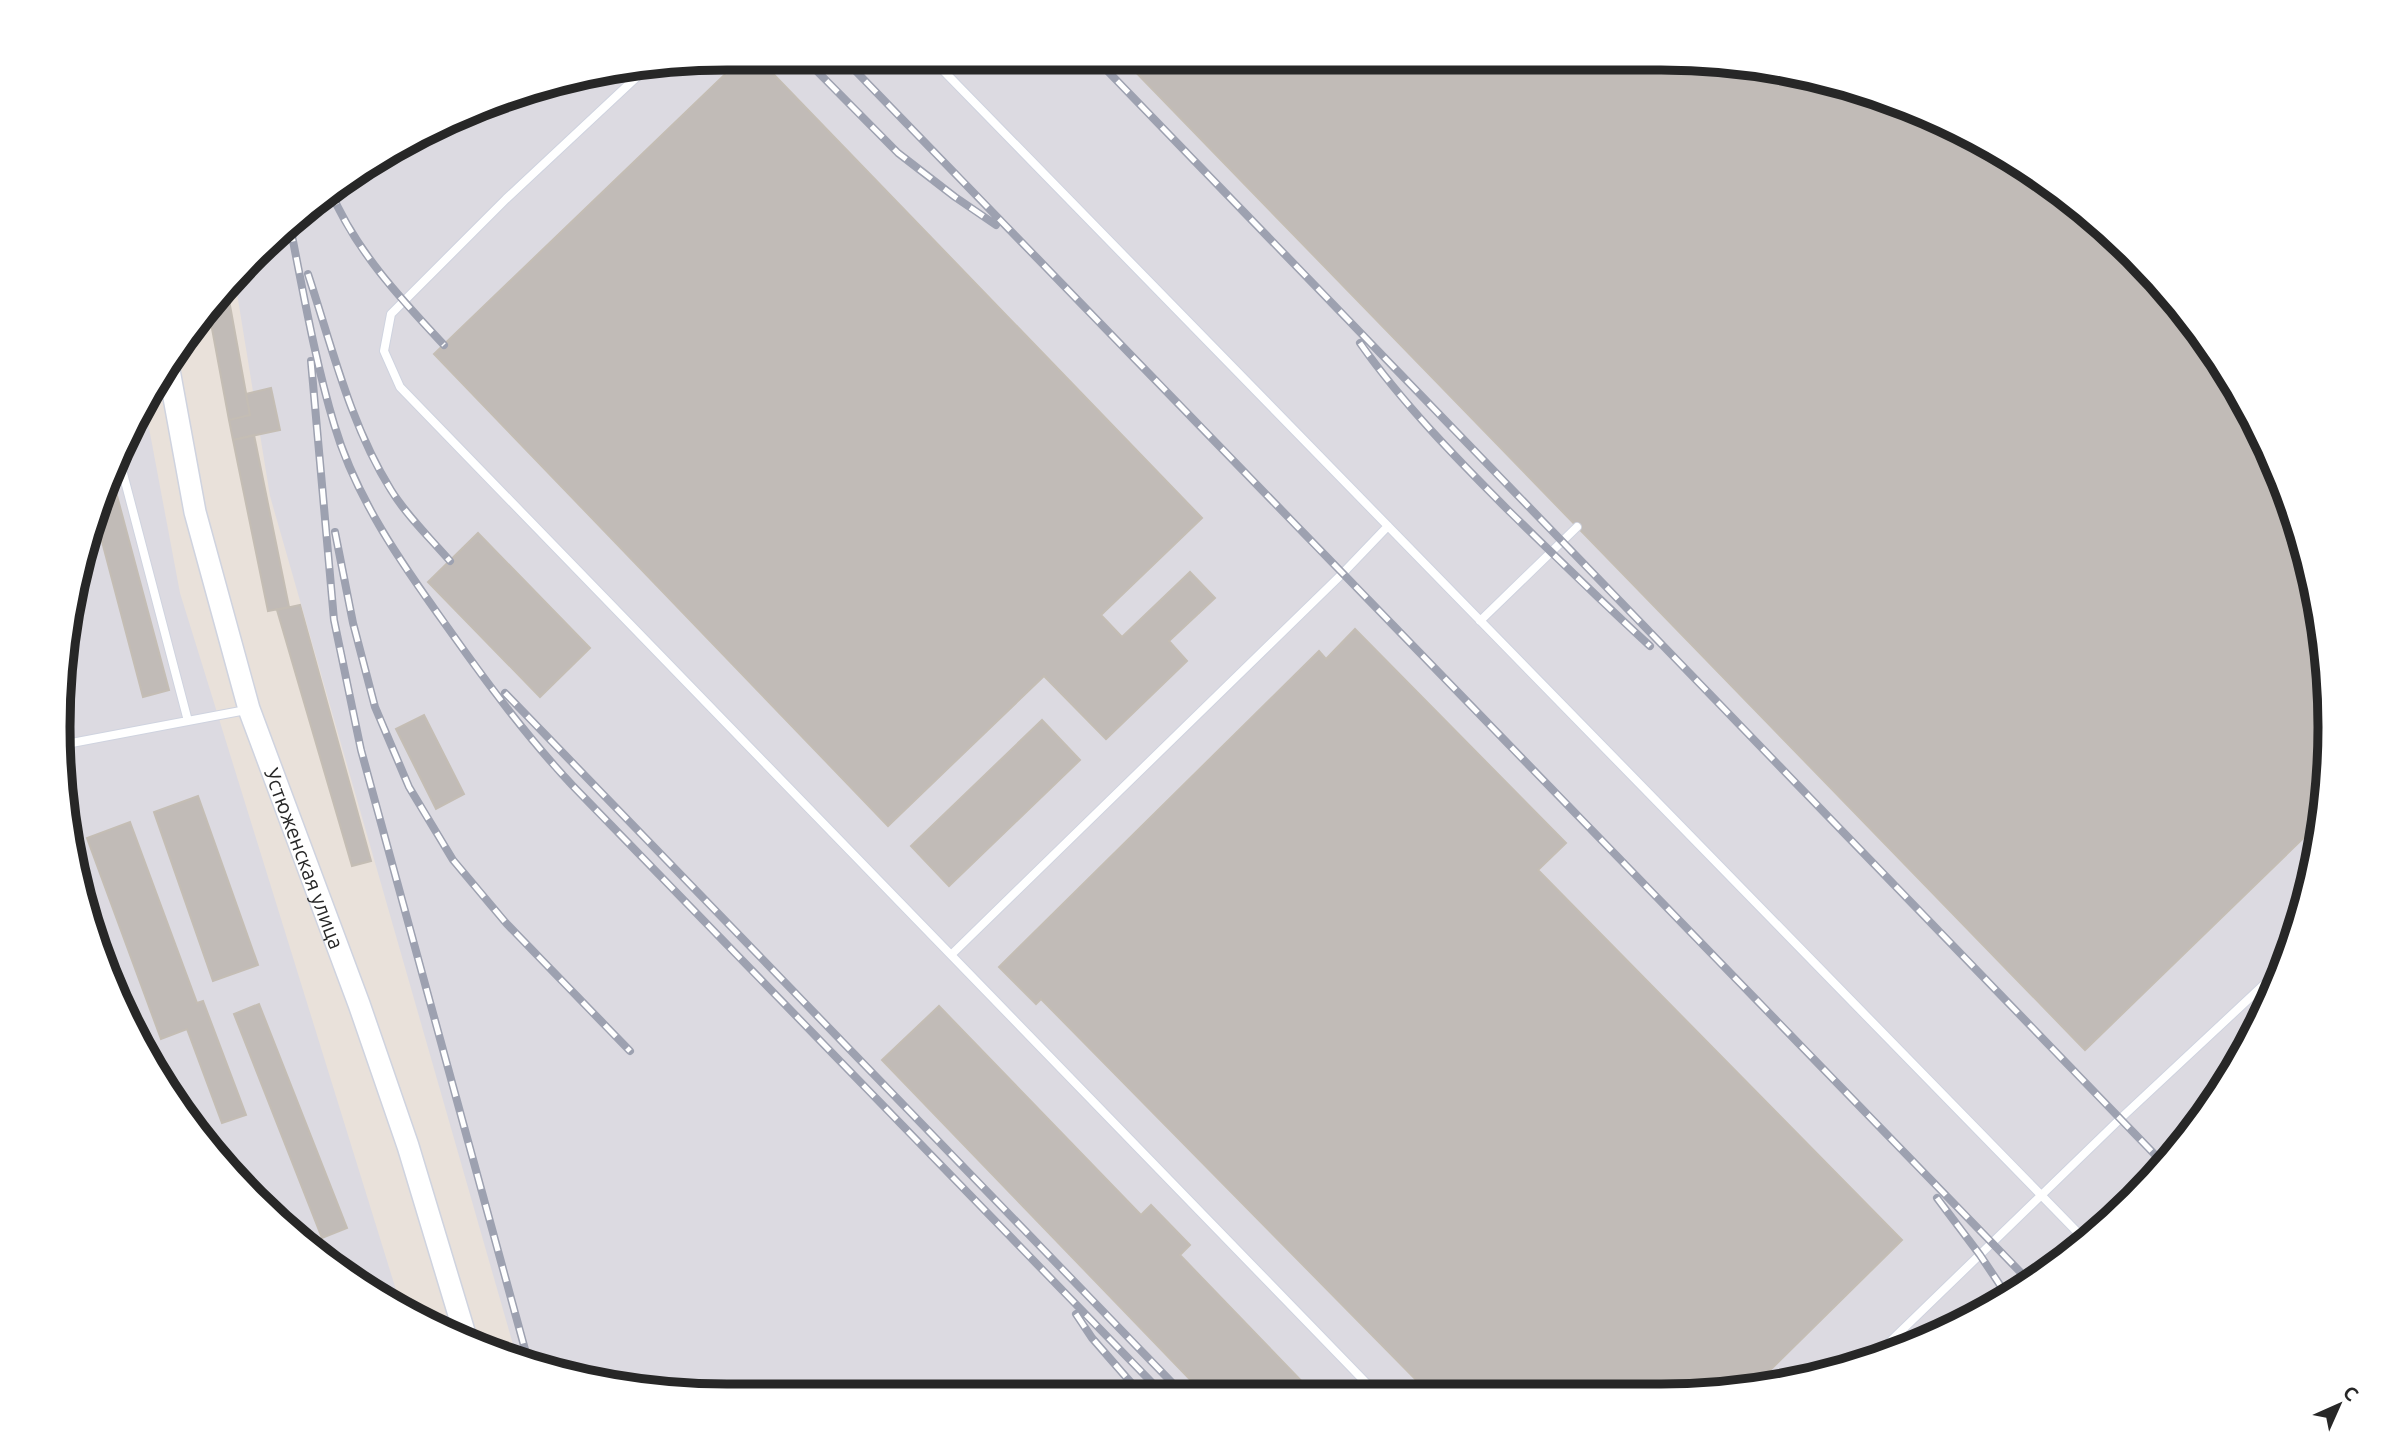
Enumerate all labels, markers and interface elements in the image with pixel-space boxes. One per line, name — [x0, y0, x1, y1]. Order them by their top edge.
street label: Устюженская улица — [260, 765, 349, 952]
north arrow — [2304, 1370, 2374, 1440]
text: С — [2339, 1381, 2363, 1405]

